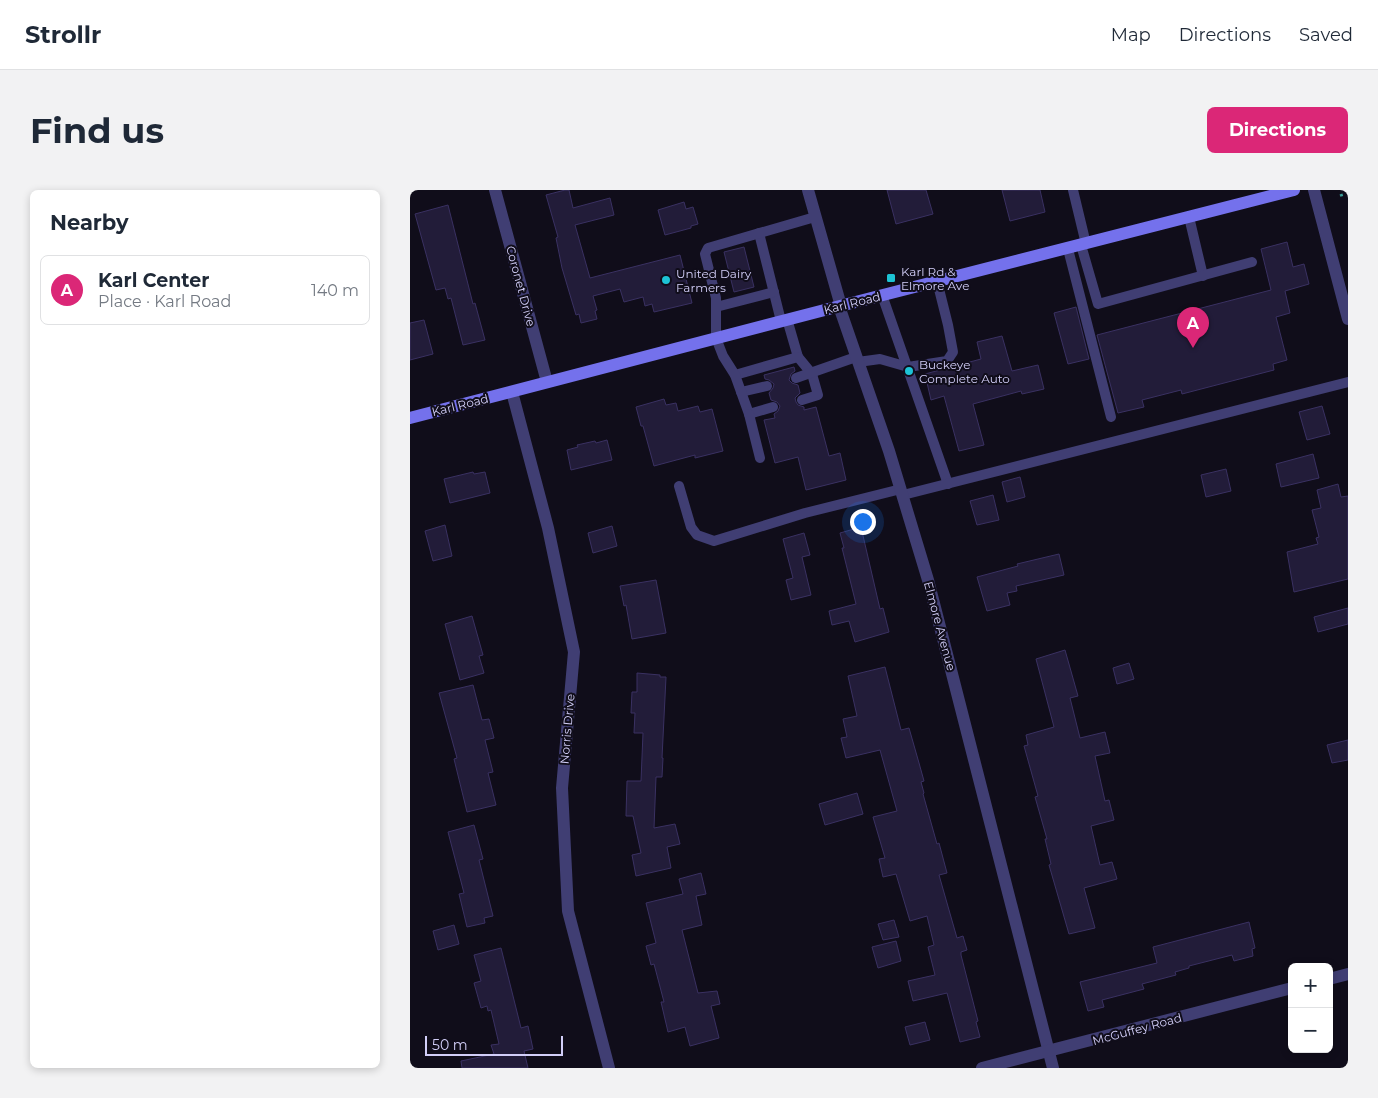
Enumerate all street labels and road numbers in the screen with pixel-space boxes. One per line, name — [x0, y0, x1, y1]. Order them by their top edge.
street label: Coronet Drive — [503, 244, 539, 328]
street label: Karl Road — [822, 289, 882, 317]
street label: Karl Road — [430, 391, 490, 419]
street label: Elmore Avenue — [921, 580, 959, 672]
street label: Norris Drive — [556, 693, 578, 765]
street label: McGuffey Road — [1091, 1010, 1183, 1048]

